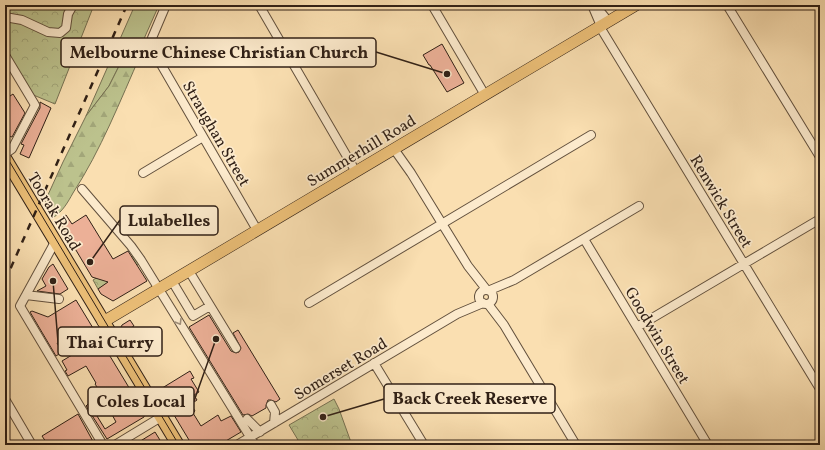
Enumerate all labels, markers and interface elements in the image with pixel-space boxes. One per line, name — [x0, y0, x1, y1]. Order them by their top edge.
callout: Melbourne Chinese Christian Church — [61, 38, 376, 67]
text: Melbourne Chinese Christian Church — [70, 42, 368, 65]
street label: Straughan Street — [176, 77, 255, 191]
street label: Summerhill Road — [303, 110, 421, 193]
street label: Renwick Street — [684, 151, 757, 253]
street label: Toorak Road — [21, 169, 85, 255]
callout: Lulabelles — [120, 206, 218, 235]
text: Lulabelles — [128, 210, 210, 233]
street label: Goodwin Street — [619, 283, 694, 389]
one-way arrow — [174, 318, 182, 325]
callout: Thai Curry — [58, 327, 162, 356]
text: Thai Curry — [66, 332, 154, 355]
street label: Somerset Road — [290, 333, 392, 406]
callout: Back Creek Reserve — [384, 384, 555, 413]
callout: Coles Local — [88, 387, 194, 416]
text: Back Creek Reserve — [393, 388, 548, 411]
text: Coles Local — [96, 391, 186, 414]

